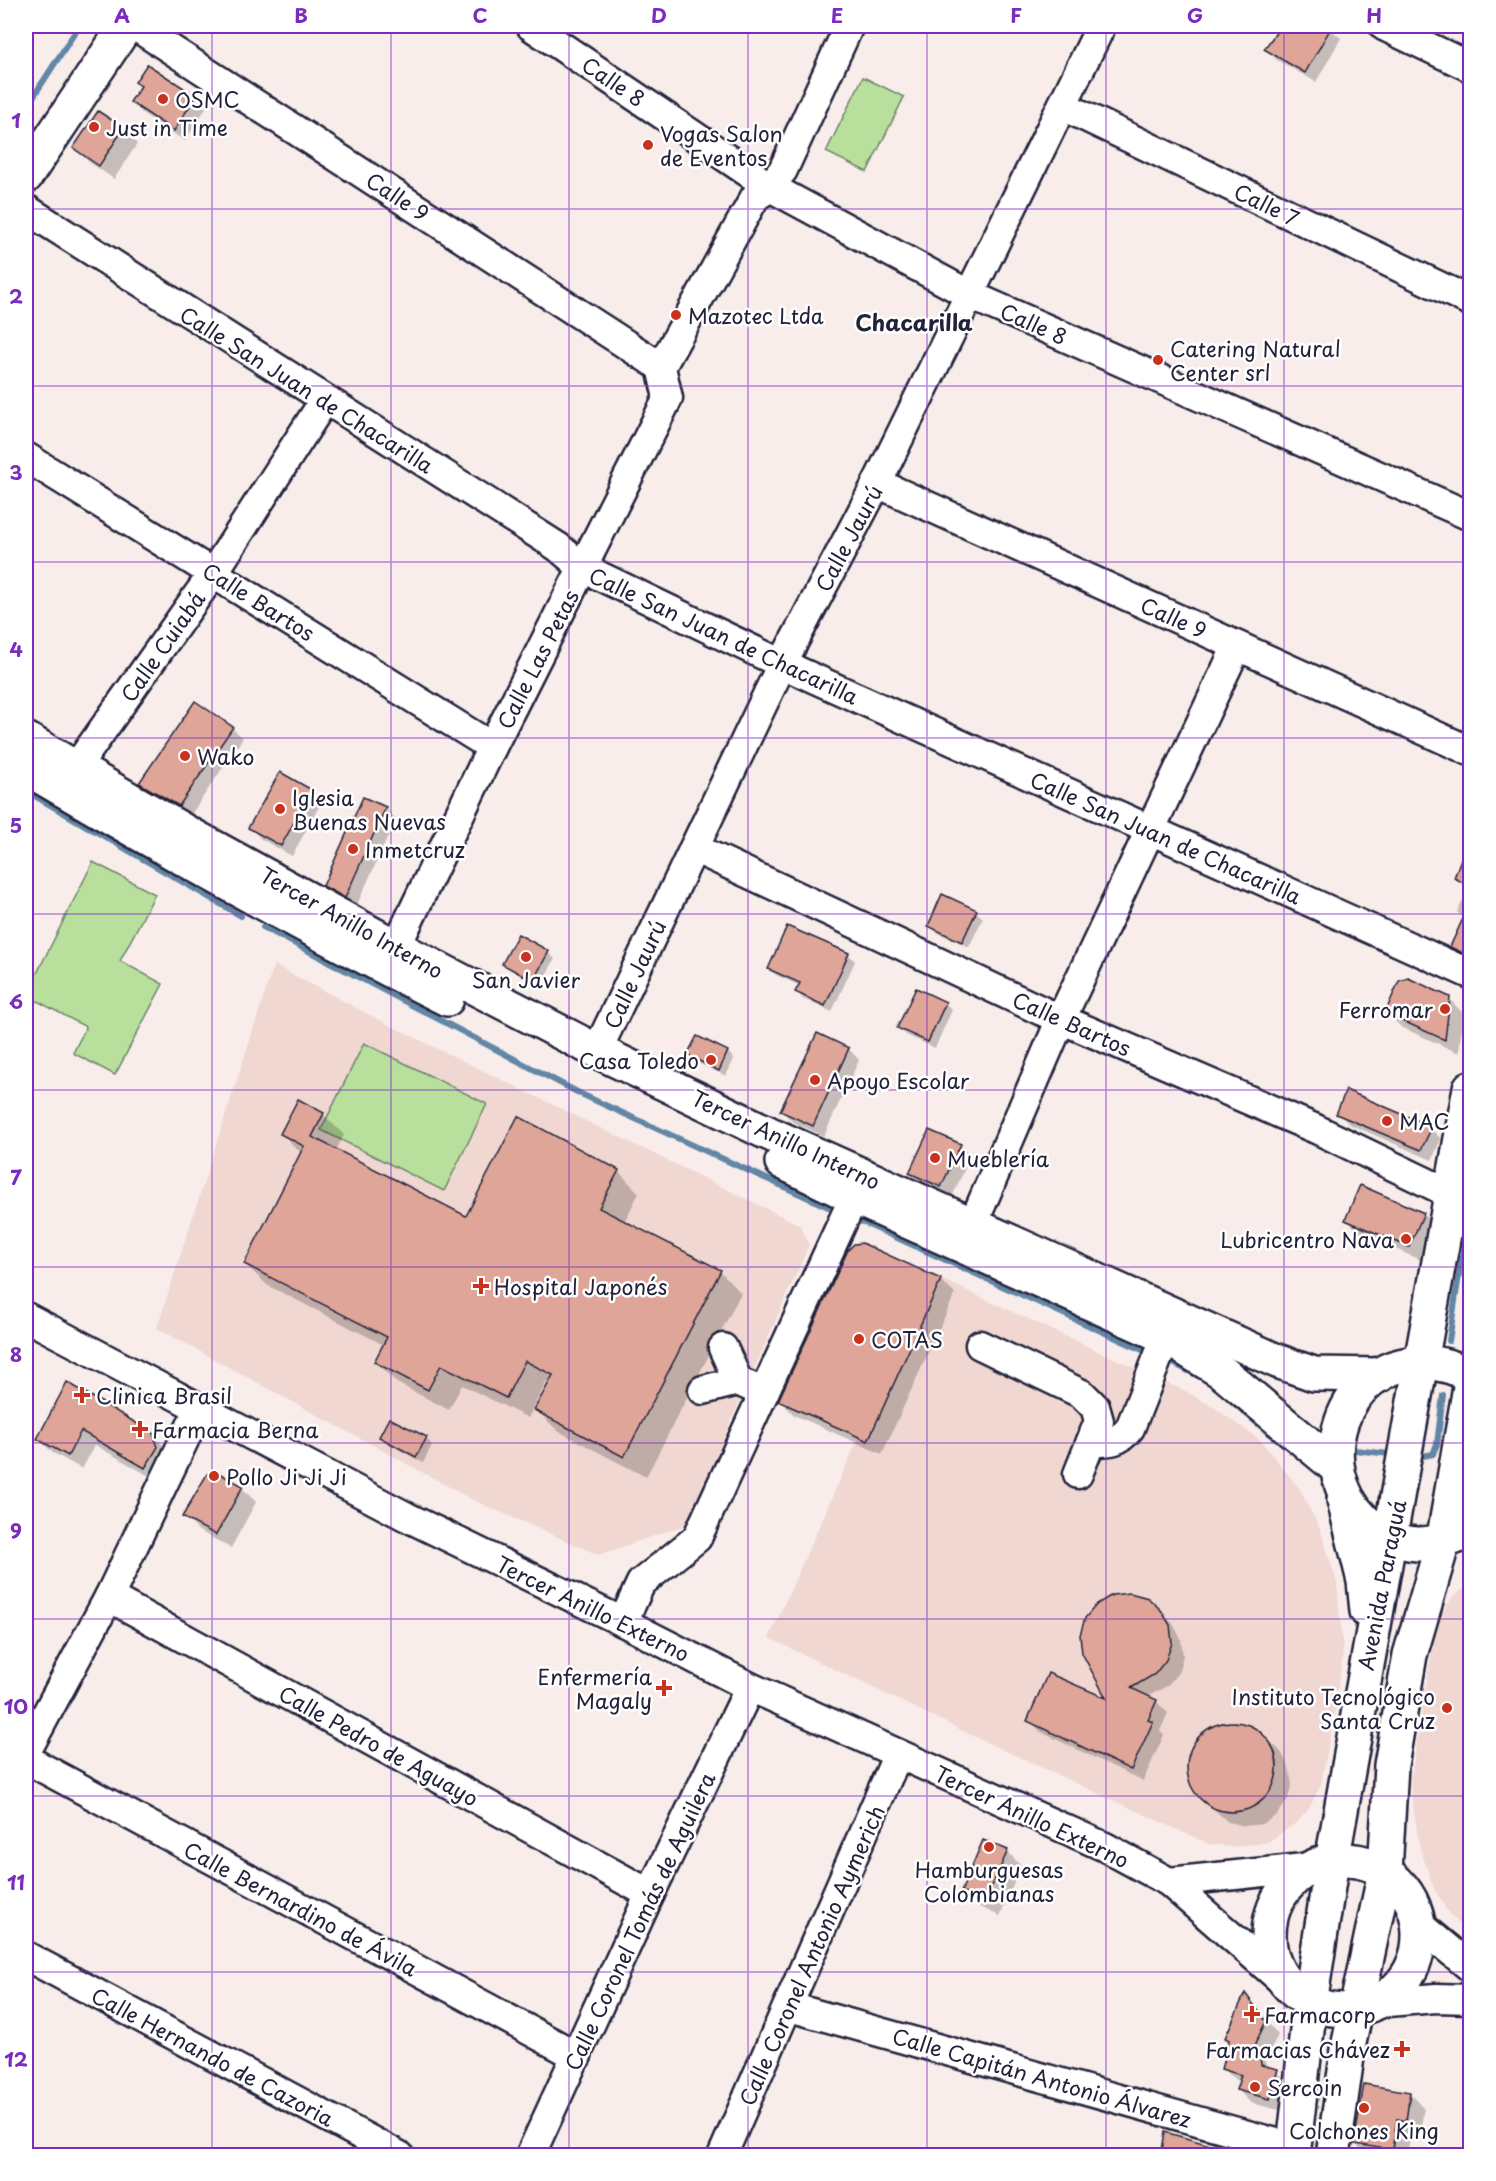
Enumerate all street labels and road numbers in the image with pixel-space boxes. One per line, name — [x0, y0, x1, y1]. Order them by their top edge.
street label: Calle 8 — [576, 48, 652, 114]
street label: Calle 9 — [360, 164, 436, 228]
street label: Calle 7 — [1229, 174, 1305, 234]
street label: Calle 8 — [995, 294, 1073, 352]
street label: Calle San Juan de Chacarilla — [174, 298, 440, 480]
street label: Calle Jaurú — [806, 479, 890, 597]
street label: Calle Bartos — [197, 554, 321, 648]
street label: Calle San Juan de Chacarilla — [584, 558, 864, 712]
street label: Calle Cuiabá — [112, 583, 213, 708]
street label: Calle Las Petas — [488, 584, 586, 734]
street label: Calle 9 — [1136, 588, 1212, 646]
street label: Calle San Juan de Chacarilla — [1025, 763, 1307, 911]
street label: Tercer Anillo Interno — [254, 858, 450, 986]
street label: Calle Jaurú — [595, 914, 673, 1034]
street label: Calle Bartos — [1008, 983, 1136, 1063]
street label: Tercer Anillo Interno — [686, 1081, 886, 1197]
street label: Avenida Paraguá — [1349, 1497, 1413, 1673]
street label: Tercer Anillo Externo — [491, 1547, 695, 1669]
street label: Calle Pedro de Aguayo — [273, 1677, 485, 1813]
street label: Tercer Anillo Externo — [929, 1757, 1135, 1875]
street label: Calle Coronel Tomás de Aguilera — [556, 1766, 722, 2076]
street label: Calle Coronel Antonio Aymerich — [730, 1800, 892, 2110]
street label: Calle Bernardino de Ávila — [178, 1833, 424, 1984]
street label: Calle Hernando de Cazoria — [86, 1978, 341, 2134]
street label: Calle Capitán Antonio Álvarez — [889, 2019, 1195, 2135]

